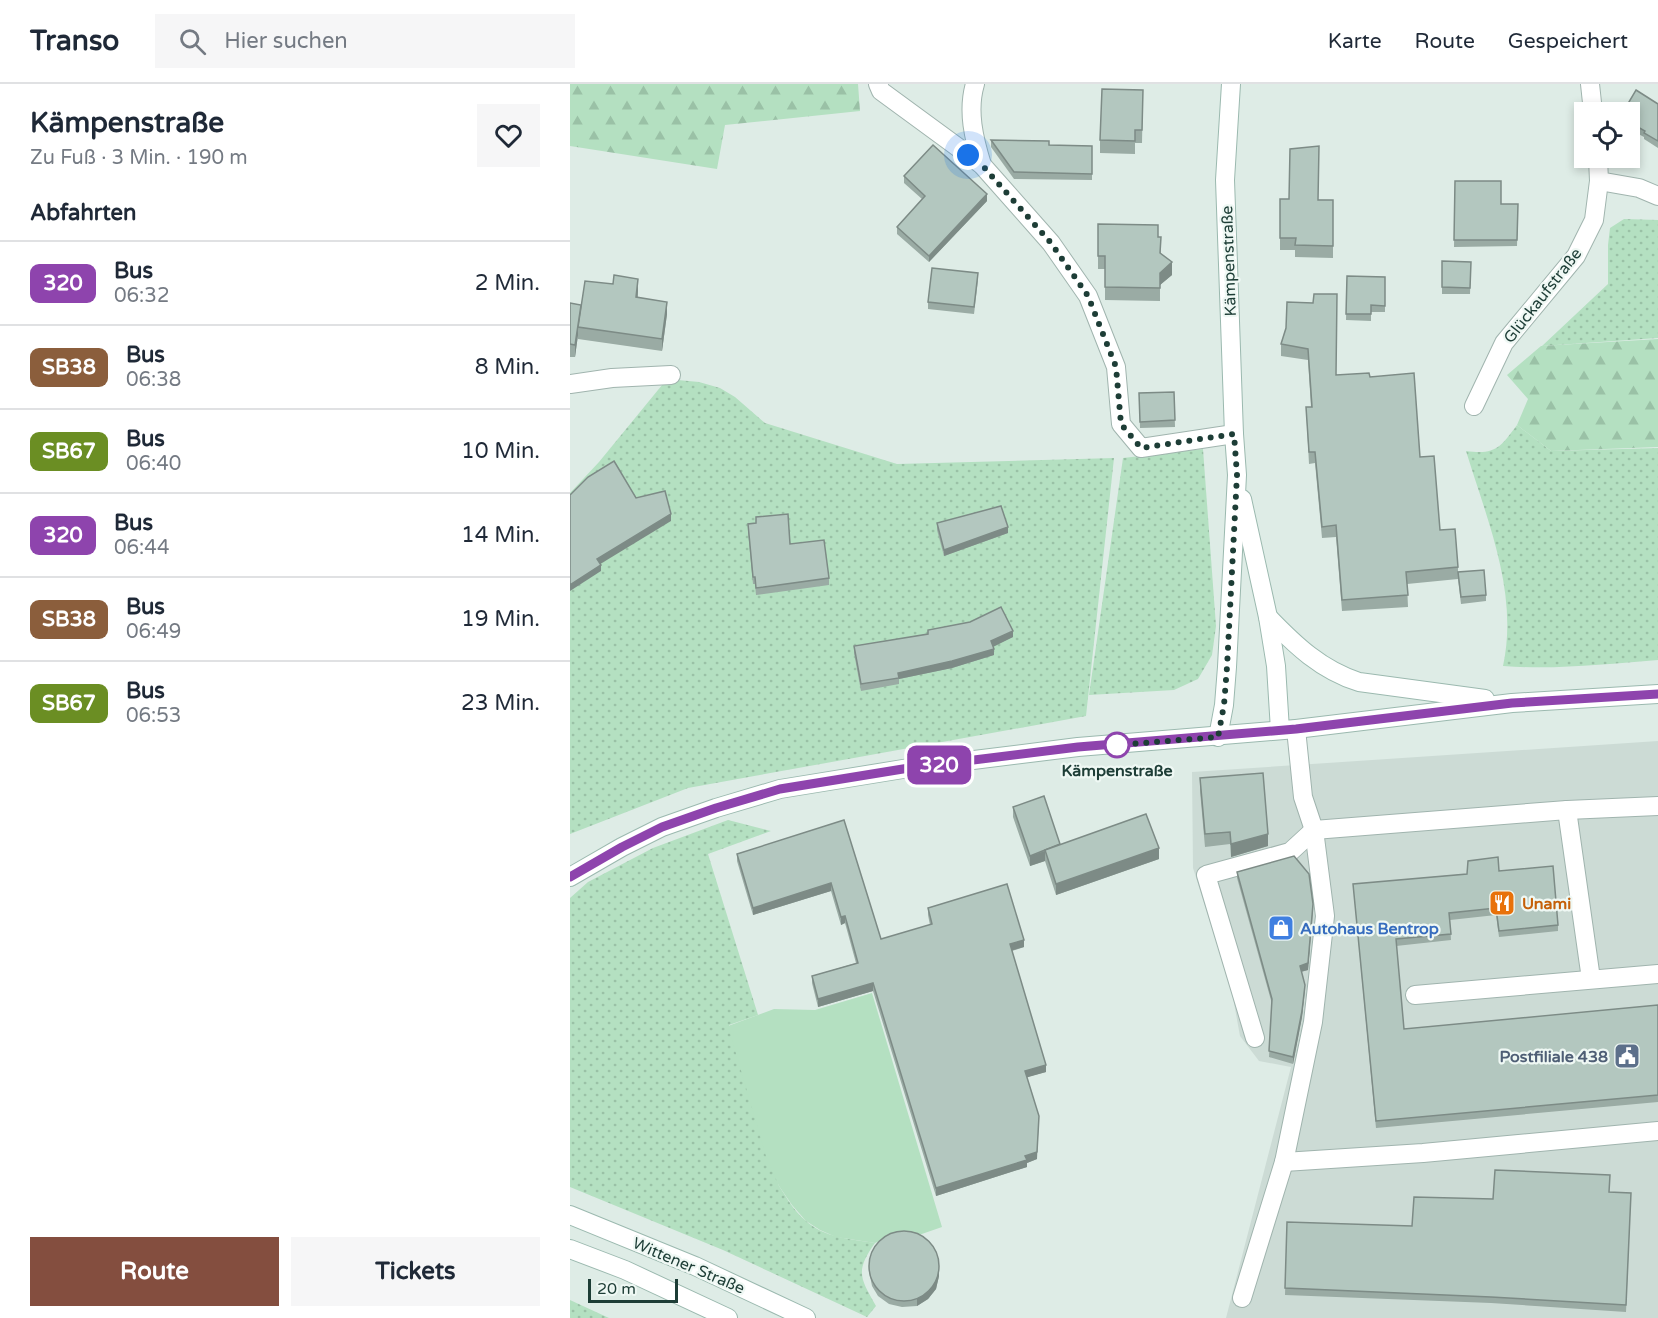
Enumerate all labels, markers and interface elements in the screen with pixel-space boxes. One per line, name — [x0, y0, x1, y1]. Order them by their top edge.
search box — [155, 14, 575, 68]
text: Transo — [30, 24, 119, 58]
icon: search — [176, 25, 209, 58]
text: Hier suchen — [224, 28, 348, 54]
text: Karte — [1328, 29, 1382, 54]
text: Route — [1415, 29, 1475, 54]
text: Gespeichert — [1508, 29, 1628, 54]
map controls — [1574, 102, 1640, 168]
button: locate — [1574, 102, 1640, 168]
button: heart — [477, 104, 540, 167]
text: Kämpenstraße — [30, 106, 224, 140]
your location — [953, 140, 983, 170]
text: Zu Fuß · 3 Min. · 190 m — [30, 146, 248, 170]
text: Abfahrten — [30, 200, 136, 226]
street label: Kämpenstraße — [1217, 205, 1241, 317]
street label: Glückaufstraße — [1499, 244, 1586, 347]
text: Bus — [114, 258, 153, 284]
text: 2 Min. — [475, 270, 540, 296]
text: 320 — [43, 271, 83, 296]
text: 06:32 — [114, 284, 169, 308]
text: Bus — [126, 342, 165, 368]
text: 8 Min. — [475, 354, 540, 380]
text: SB38 — [42, 355, 96, 380]
text: 06:38 — [126, 368, 181, 392]
text: Bus — [126, 426, 165, 452]
text: 10 Min. — [461, 438, 540, 464]
text: SB67 — [42, 439, 96, 464]
text: 06:40 — [126, 452, 181, 476]
text: Bus — [114, 510, 153, 536]
text: 14 Min. — [461, 522, 540, 548]
text: 320 — [43, 523, 83, 548]
text: 06:44 — [114, 536, 169, 560]
text: Bus — [126, 594, 165, 620]
text: 19 Min. — [461, 606, 540, 632]
text: SB38 — [42, 607, 96, 632]
text: 06:49 — [126, 620, 181, 644]
text: Bus — [126, 678, 165, 704]
text: 23 Min. — [461, 690, 540, 716]
text: SB67 — [42, 691, 96, 716]
text: 06:53 — [126, 704, 181, 728]
marker: Kämpenstraße — [1104, 732, 1130, 758]
line badge: 320 — [904, 746, 974, 784]
text: 320 — [919, 753, 959, 778]
place label: Kämpenstraße — [1062, 761, 1172, 781]
restaurant icon: Unami — [1487, 888, 1517, 918]
place label: Unami — [1522, 894, 1571, 914]
shop icon: Autohaus Bentrop — [1266, 913, 1296, 943]
place label: Autohaus Bentrop — [1300, 919, 1439, 939]
public building icon: Postfiliale 438 — [1612, 1041, 1642, 1071]
place label: Postfiliale 438 — [1500, 1047, 1608, 1067]
street label: Wittener Straße — [630, 1233, 748, 1299]
button: Route — [30, 1237, 279, 1306]
button: Tickets — [291, 1237, 540, 1306]
scale bar — [588, 1276, 678, 1304]
text: 20 m — [597, 1279, 636, 1299]

